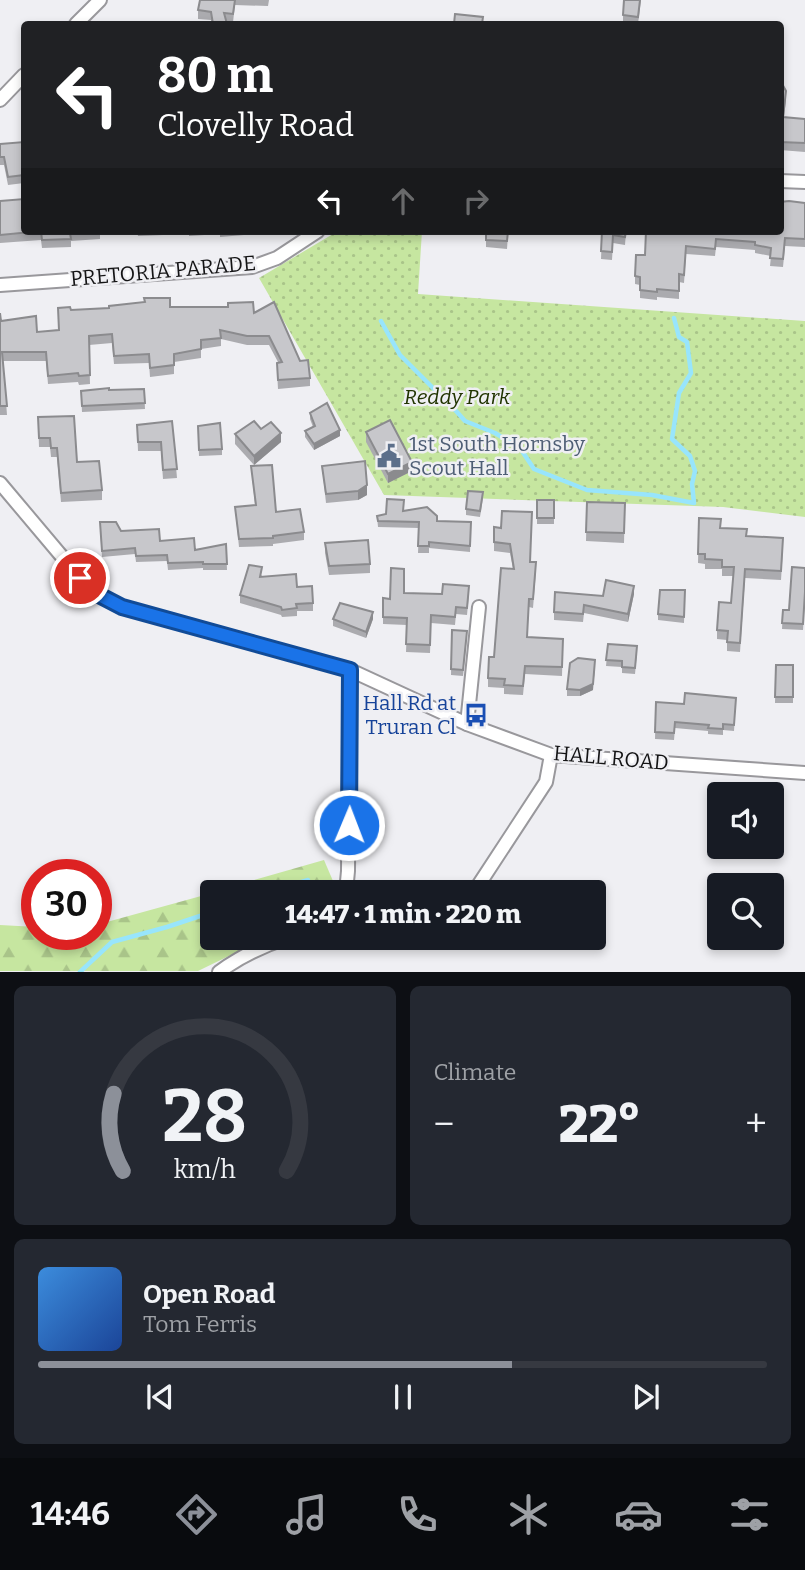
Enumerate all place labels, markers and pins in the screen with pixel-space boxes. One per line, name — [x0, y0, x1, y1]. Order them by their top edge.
place label: 1st South Hornsby Scout Hall — [409, 431, 586, 481]
public building icon: 1st South Hornsby Scout Hall — [375, 442, 403, 470]
pin — [50, 548, 110, 608]
place label: Hall Rd at Truran Cl — [363, 690, 456, 740]
bus stop icon: Hall Rd at Truran Cl — [462, 701, 490, 729]

